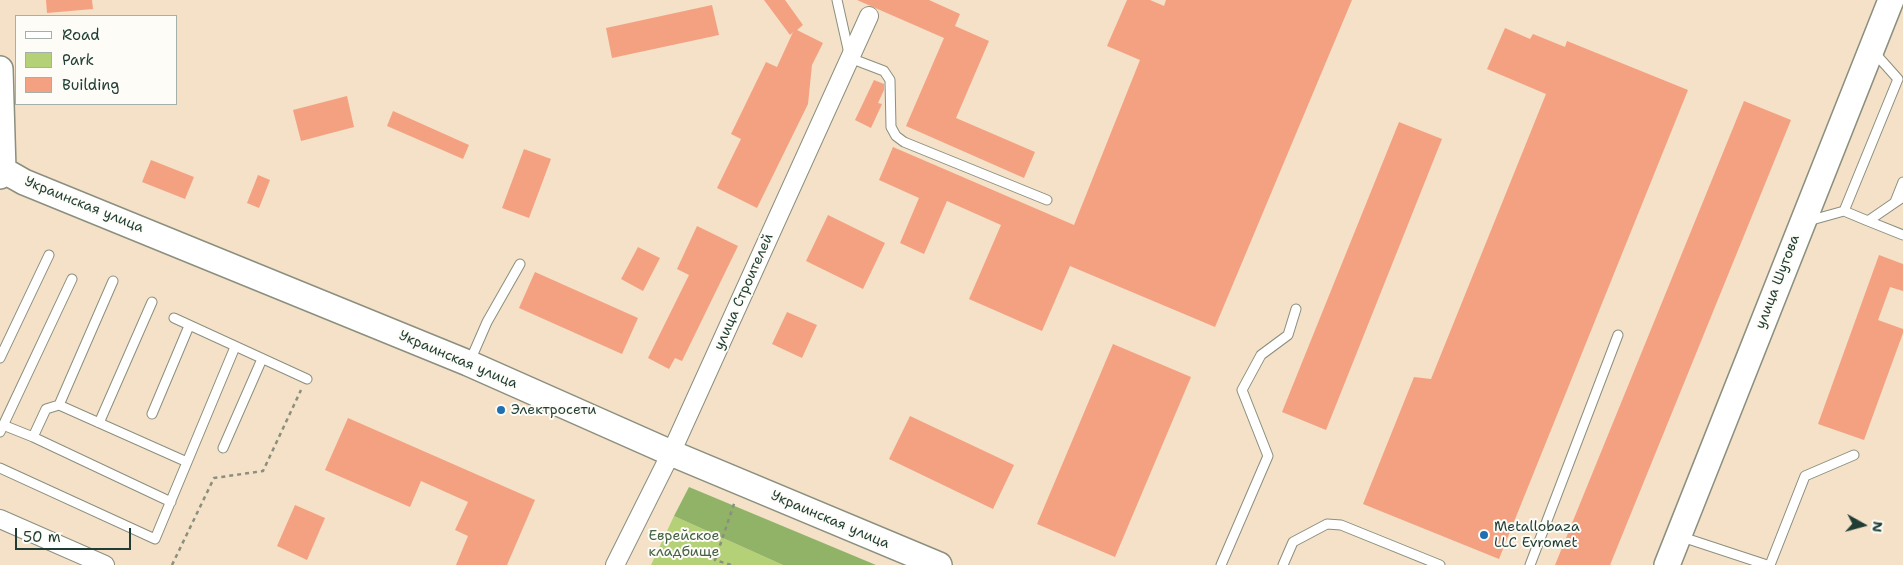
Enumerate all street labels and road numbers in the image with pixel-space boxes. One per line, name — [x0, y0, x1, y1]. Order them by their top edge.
street label: Украинская улица — [22, 173, 146, 237]
street label: улица Строителей — [711, 231, 777, 353]
street label: улица Шутова — [1752, 233, 1804, 331]
street label: Украинская улица — [396, 327, 520, 393]
street label: Украинская улица — [768, 487, 892, 553]

